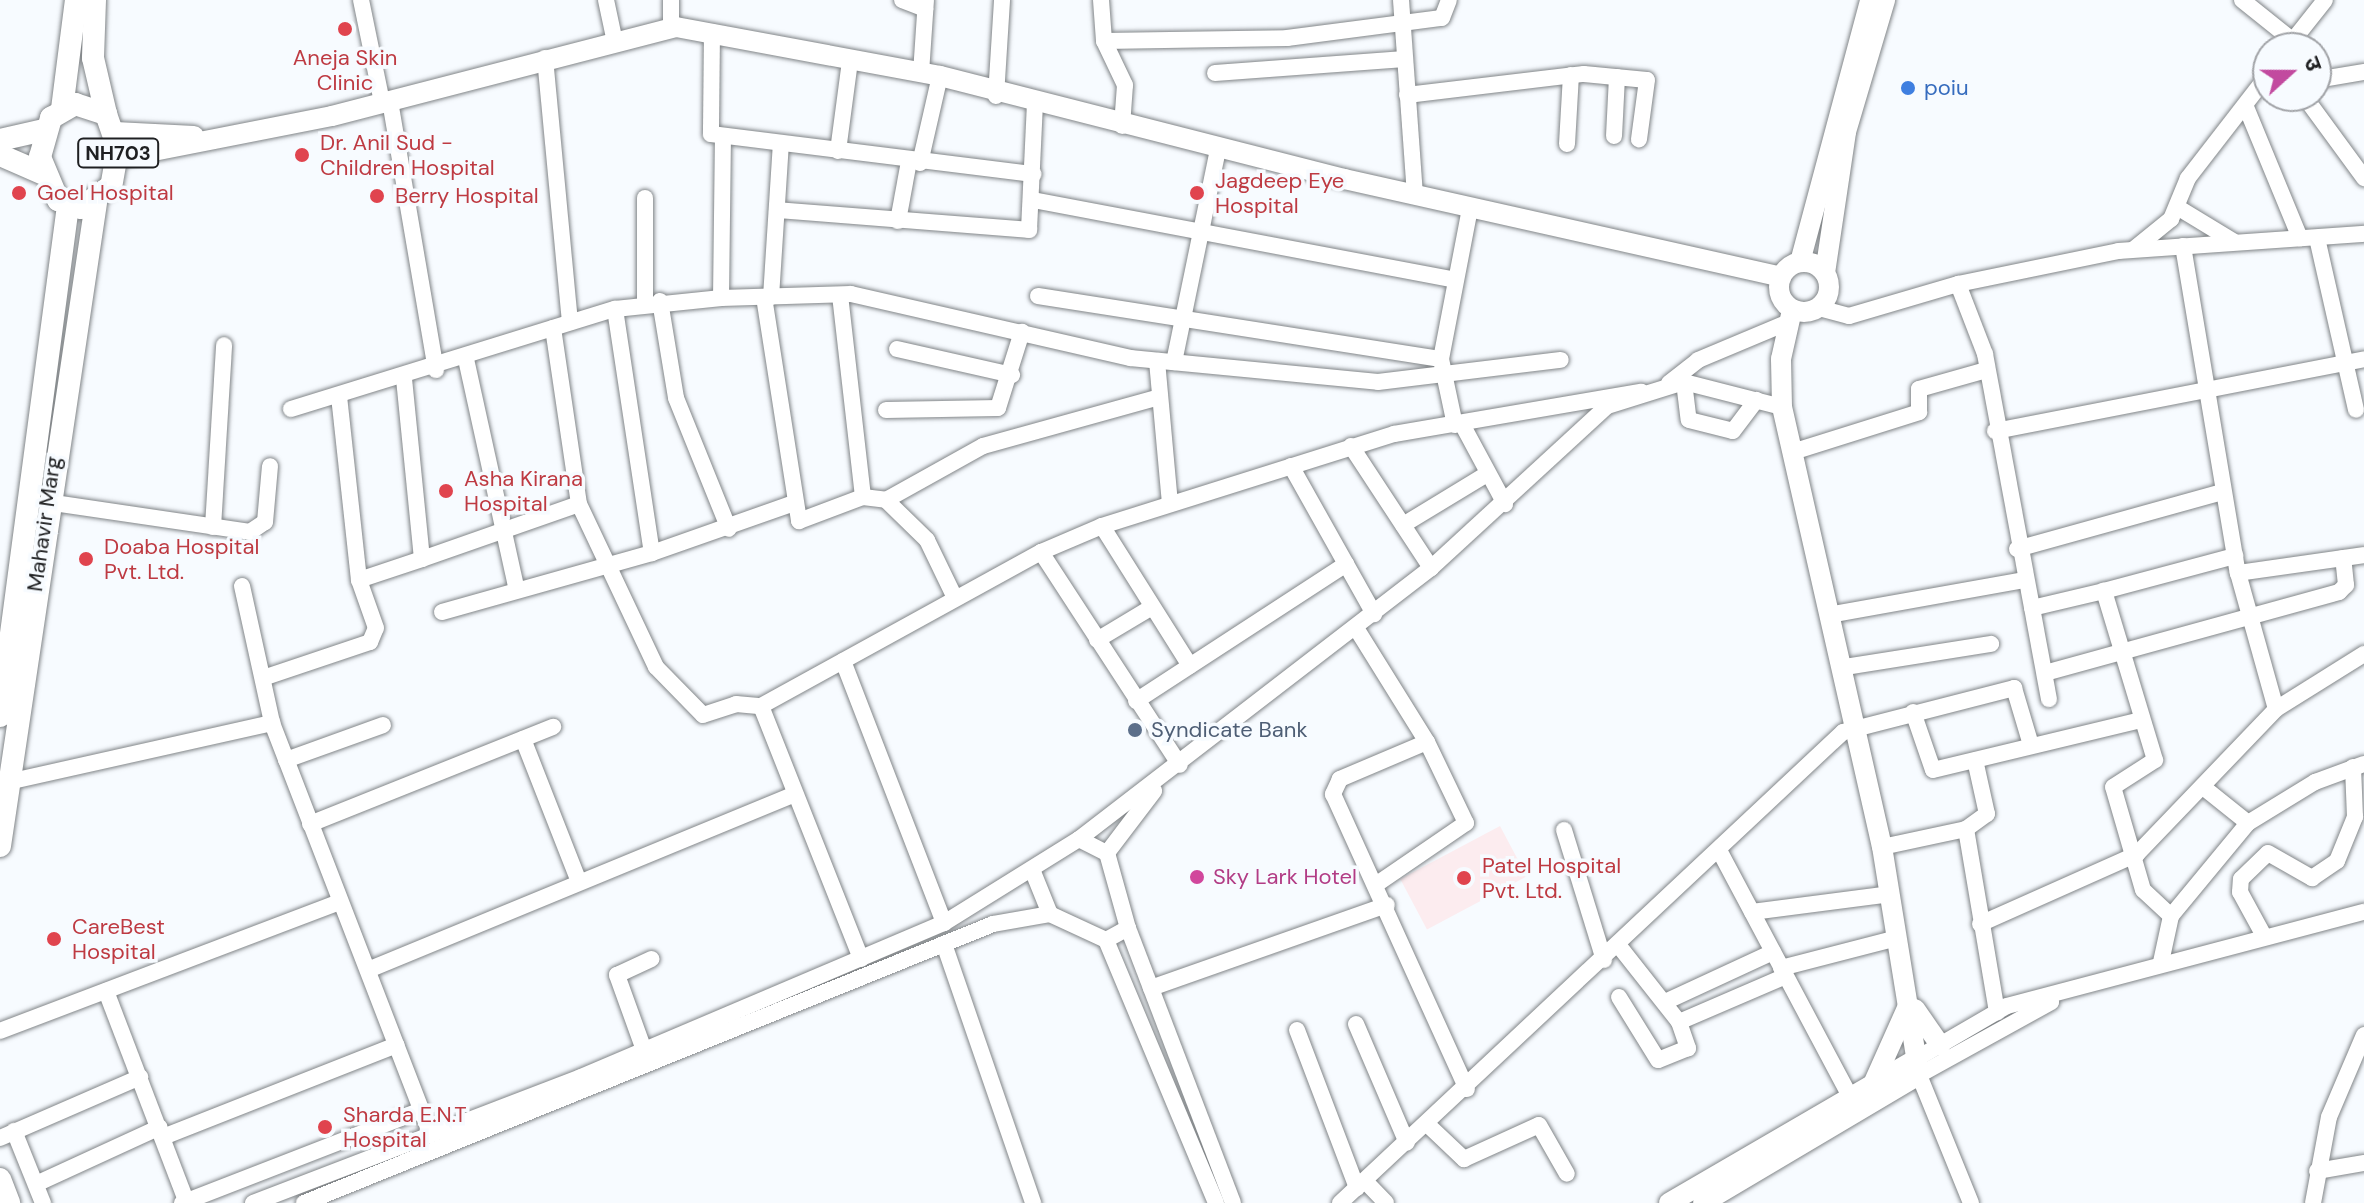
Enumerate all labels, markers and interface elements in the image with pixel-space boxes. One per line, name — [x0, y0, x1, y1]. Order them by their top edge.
marker: Aneja Skin Clinic — [334, 18, 356, 40]
north arrow — [2252, 32, 2332, 112]
place label: Aneja Skin Clinic — [293, 44, 397, 96]
text: उ — [2297, 53, 2329, 75]
place label: poiu — [1924, 75, 1969, 101]
marker: poiu — [1899, 79, 1917, 97]
place label: Dr. Anil Sud - Children Hospital — [320, 129, 495, 180]
road number: NH703 — [76, 137, 160, 169]
marker: Dr. Anil Sud - Children Hospital — [291, 144, 313, 166]
place label: Jagdeep Eye Hospital — [1215, 167, 1344, 218]
place label: Goel Hospital — [37, 180, 174, 206]
marker: Goel Hospital — [8, 182, 30, 204]
marker: Jagdeep Eye Hospital — [1186, 182, 1208, 204]
place label: Berry Hospital — [395, 183, 539, 209]
marker: Berry Hospital — [366, 185, 388, 207]
street label: Mahavir Marg — [21, 455, 67, 593]
place label: Asha Kirana Hospital — [464, 465, 583, 516]
marker: Asha Kirana Hospital — [435, 480, 457, 502]
place label: Doaba Hospital Pvt. Ltd. — [104, 533, 259, 584]
marker: Doaba Hospital Pvt. Ltd. — [75, 548, 97, 570]
place label: Syndicate Bank — [1151, 717, 1308, 743]
marker: Syndicate Bank — [1126, 721, 1144, 739]
place label: Patel Hospital Pvt. Ltd. — [1482, 852, 1621, 904]
place label: Sky Lark Hotel — [1213, 864, 1357, 890]
marker: Patel Hospital Pvt. Ltd. — [1453, 867, 1475, 889]
marker: Sky Lark Hotel — [1188, 868, 1206, 886]
place label: CareBest Hospital — [72, 913, 165, 964]
marker: CareBest Hospital — [43, 928, 65, 950]
place label: Sharda E.N.T Hospital — [343, 1101, 467, 1152]
marker: Sharda E.N.T Hospital — [314, 1116, 336, 1138]

